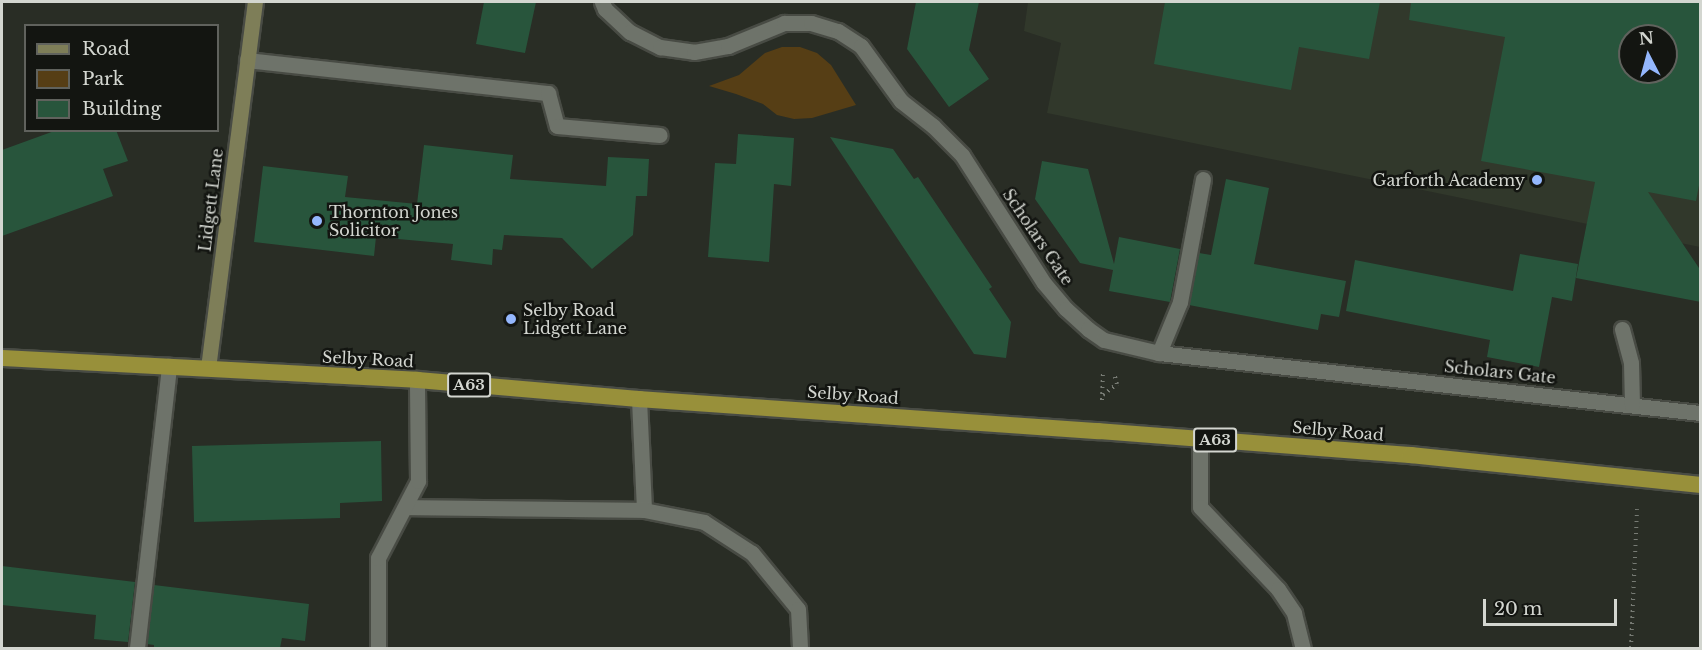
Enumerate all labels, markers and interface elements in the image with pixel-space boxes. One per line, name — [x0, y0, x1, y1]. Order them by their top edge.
legend — [24, 24, 219, 132]
north arrow — [1618, 24, 1678, 84]
text: N — [1638, 27, 1655, 49]
text: Road — [82, 38, 130, 60]
text: Park — [82, 68, 124, 90]
text: Building — [82, 98, 161, 120]
street label: Lidgett Lane — [195, 147, 227, 253]
place label: Garforth Academy — [1372, 170, 1525, 190]
marker: Garforth Academy — [1530, 173, 1544, 187]
street label: Scholars Gate — [999, 185, 1077, 289]
place label: Thornton Jones Solicitor — [329, 202, 458, 240]
marker: Thornton Jones Solicitor — [310, 214, 324, 228]
place label: Selby Road Lidgett Lane — [523, 300, 627, 338]
marker: Selby Road Lidgett Lane — [504, 312, 518, 326]
street label: Selby Road — [321, 347, 415, 371]
street label: Scholars Gate — [1443, 357, 1557, 387]
road number: A63 — [446, 373, 492, 397]
street label: Selby Road — [806, 382, 900, 408]
street label: Selby Road — [1291, 417, 1385, 445]
road number: A63 — [1192, 428, 1238, 452]
scale bar — [1486, 587, 1620, 625]
text: 20 m — [1494, 598, 1542, 620]

